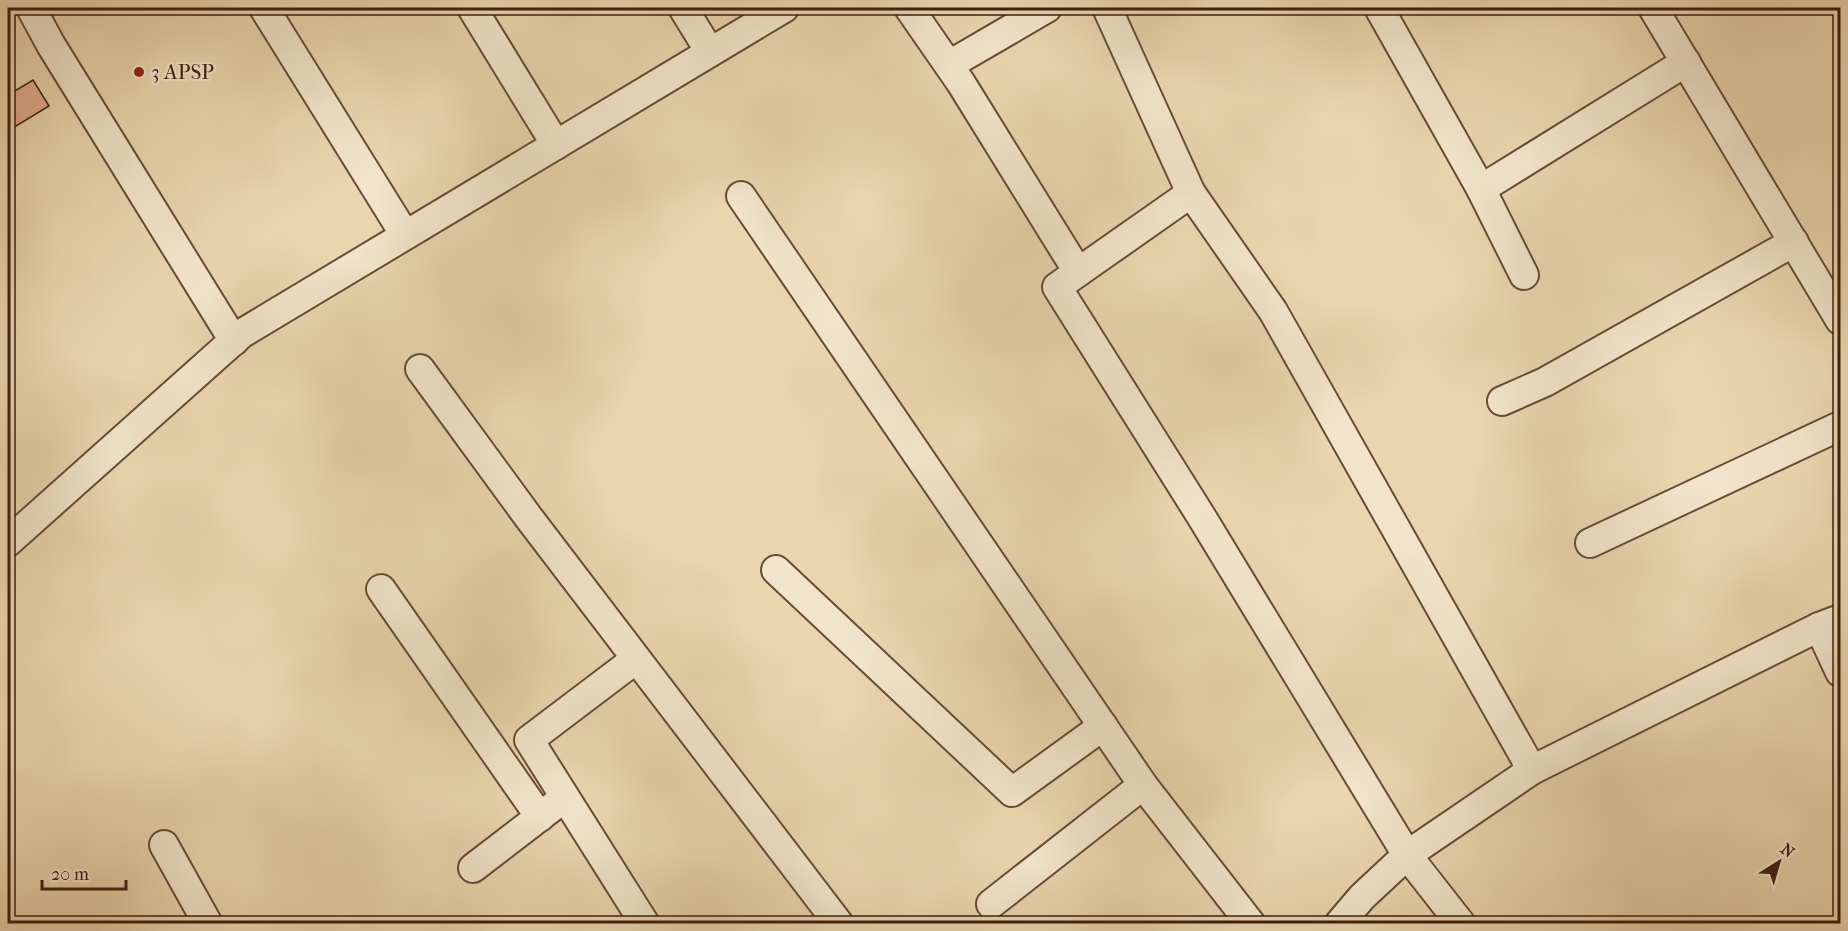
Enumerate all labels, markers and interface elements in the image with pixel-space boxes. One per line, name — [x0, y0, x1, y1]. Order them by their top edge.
place label: 3 APSP — [151, 60, 214, 84]
marker: 3 APSP — [132, 65, 146, 79]
north arrow — [1749, 832, 1809, 892]
text: N — [1777, 839, 1799, 862]
scale bar — [42, 853, 126, 891]
text: 20 m — [51, 864, 89, 885]

